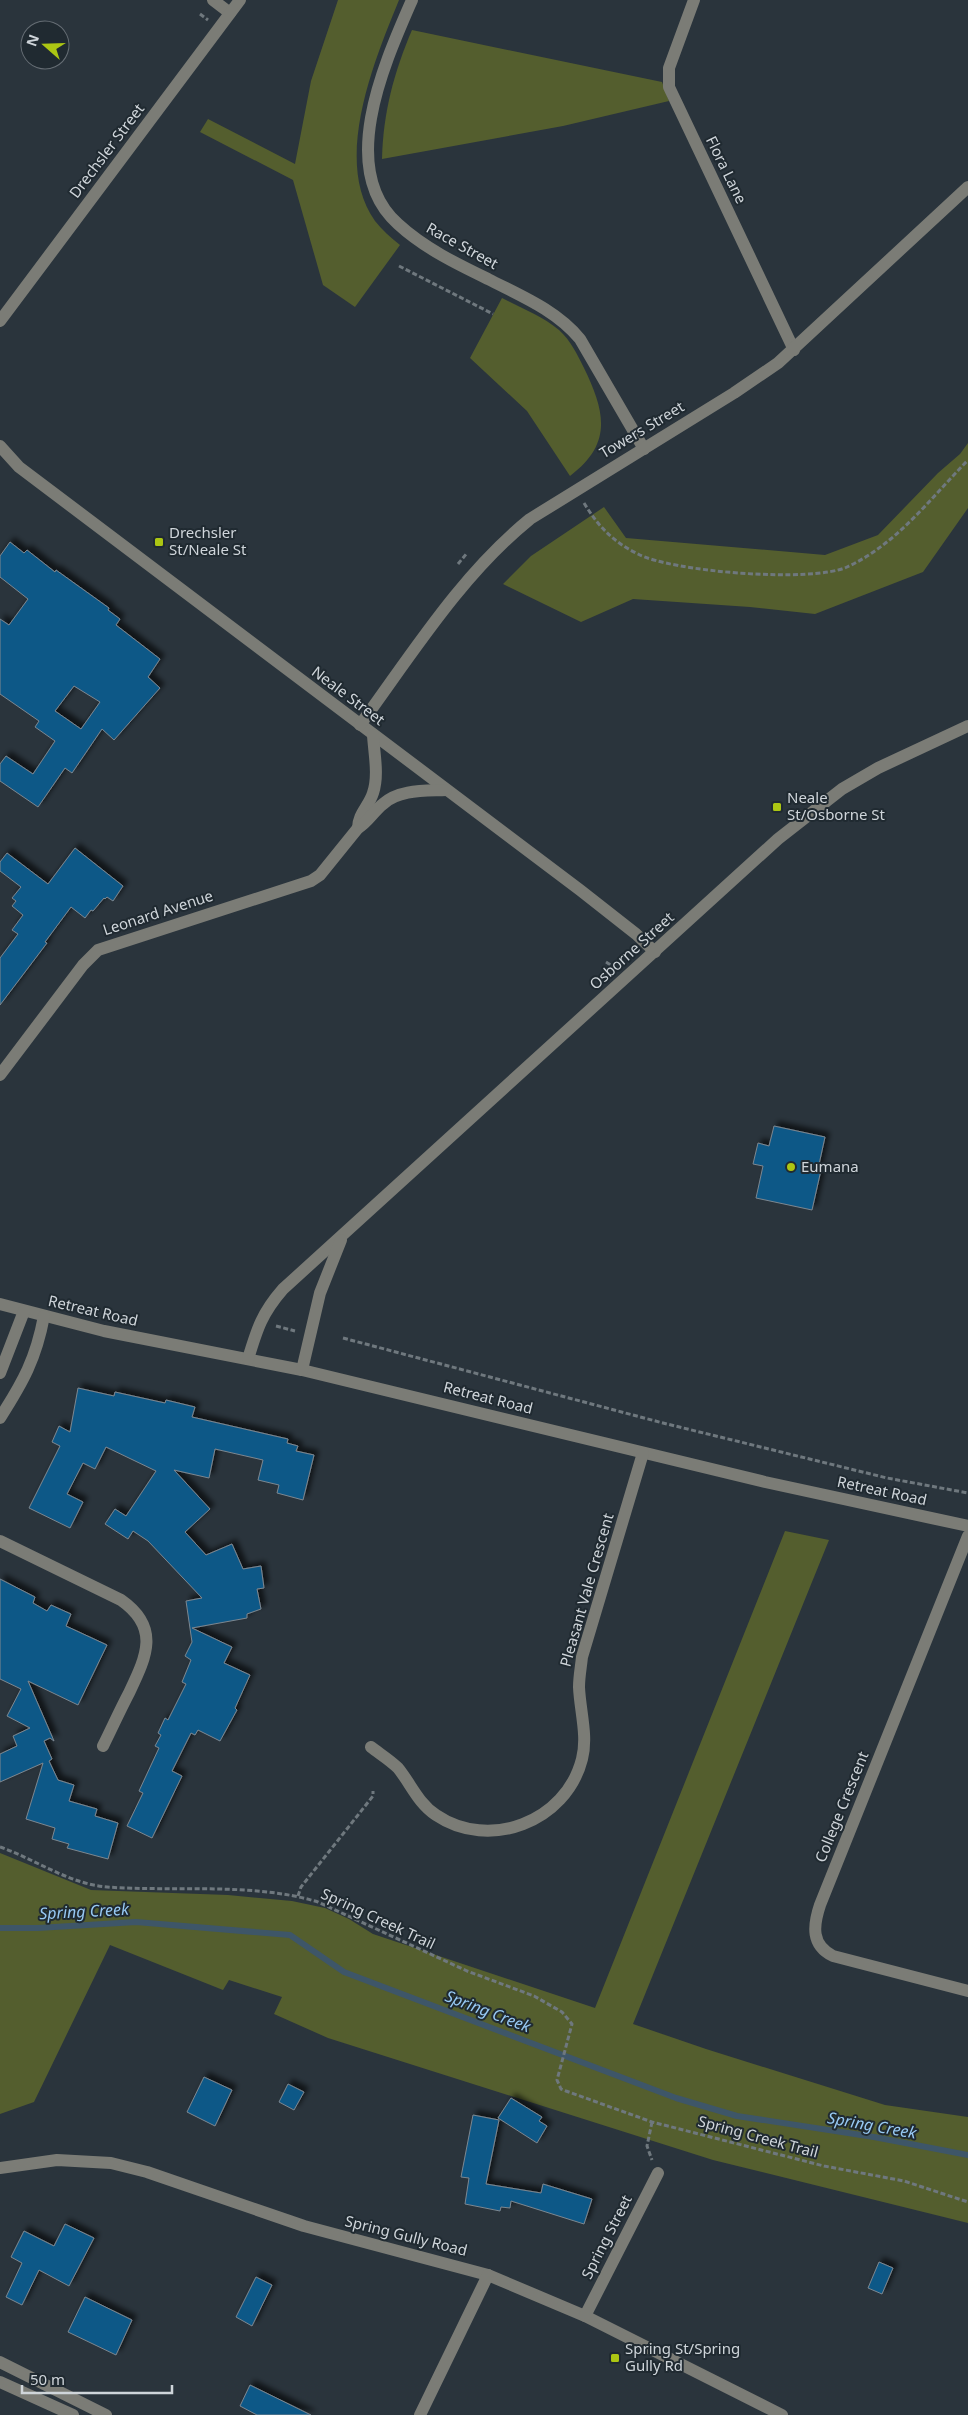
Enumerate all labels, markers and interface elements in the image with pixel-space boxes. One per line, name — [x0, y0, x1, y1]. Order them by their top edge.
north arrow — [20, 20, 70, 70]
text: N — [21, 32, 43, 49]
street label: Drechsler Street — [64, 99, 149, 202]
street label: Flora Lane — [702, 132, 752, 207]
street label: Race Street — [423, 217, 502, 273]
street label: Towers Street — [595, 396, 688, 462]
place label: Drechsler St/Neale St — [169, 522, 247, 559]
marker: Drechsler St/Neale St — [153, 536, 165, 548]
street label: Neale Street — [308, 661, 390, 730]
place label: Neale St/Osborne St — [787, 787, 885, 824]
marker: Neale St/Osborne St — [771, 801, 783, 813]
street label: Leonard Avenue — [100, 885, 215, 939]
street label: Osborne Street — [585, 907, 678, 993]
place label: Eumana — [801, 1156, 859, 1176]
marker: Eumana — [785, 1161, 797, 1173]
street label: Retreat Road — [46, 1290, 140, 1330]
street label: Retreat Road — [442, 1376, 535, 1418]
street label: Retreat Road — [835, 1471, 929, 1509]
street label: Pleasant Vale Crescent — [555, 1510, 618, 1669]
street label: College Crescent — [810, 1748, 873, 1865]
street label: Spring Creek Trail — [318, 1883, 439, 1953]
water label: Spring Creek — [39, 1898, 131, 1924]
water label: Spring Creek — [442, 1985, 535, 2038]
water label: Spring Creek — [826, 2106, 919, 2144]
street label: Spring Creek Trail — [696, 2110, 821, 2162]
street label: Spring Street — [576, 2191, 636, 2282]
street label: Spring Gully Road — [343, 2210, 470, 2260]
place label: Spring St/Spring Gully Rd — [625, 2338, 740, 2375]
marker: Spring St/Spring Gully Rd — [609, 2352, 621, 2364]
scale bar — [22, 2362, 172, 2394]
text: 50 m — [30, 2369, 65, 2389]

